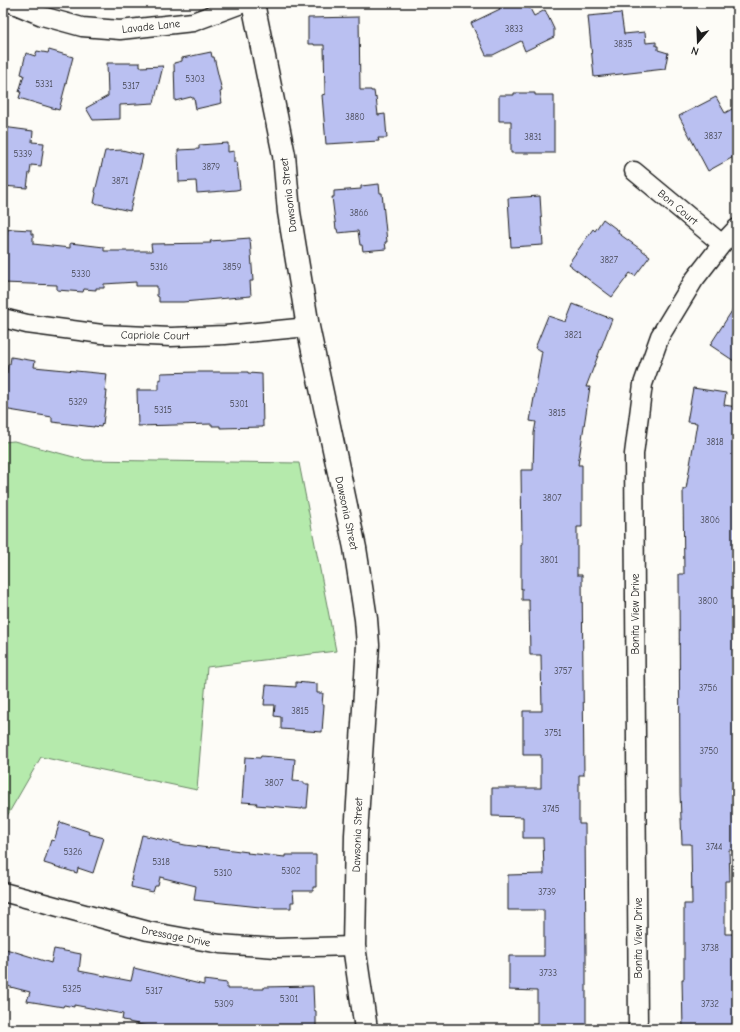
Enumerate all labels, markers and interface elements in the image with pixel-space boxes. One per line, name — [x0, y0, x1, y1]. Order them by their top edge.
street label: Lavade Lane — [121, 17, 181, 36]
north arrow — [678, 22, 718, 62]
house number: 3833 — [505, 24, 523, 34]
house number: 3835 — [614, 39, 632, 49]
text: N — [689, 44, 700, 58]
house number: 5303 — [185, 74, 205, 84]
house number: 5331 — [35, 79, 53, 89]
house number: 5317 — [122, 81, 140, 91]
house number: 3880 — [345, 112, 365, 122]
house number: 3837 — [704, 131, 723, 141]
house number: 3831 — [524, 132, 542, 142]
house number: 5339 — [14, 149, 33, 159]
street label: Dawsonia Street — [277, 156, 300, 233]
house number: 3879 — [202, 162, 220, 172]
house number: 3871 — [111, 176, 129, 186]
street label: Bon Court — [655, 187, 701, 228]
house number: 3866 — [350, 208, 369, 218]
house number: 3827 — [600, 255, 619, 265]
house number: 5316 — [150, 262, 168, 272]
house number: 3859 — [223, 262, 242, 272]
house number: 5330 — [71, 269, 91, 279]
street label: Capriole Court — [121, 328, 190, 343]
house number: 3821 — [564, 330, 582, 340]
house number: 5329 — [69, 397, 88, 407]
house number: 5301 — [230, 399, 249, 409]
house number: 5315 — [154, 405, 172, 415]
house number: 3815 — [548, 408, 566, 418]
house number: 3818 — [706, 437, 724, 447]
street label: Dawsonia Street — [332, 475, 361, 552]
house number: 3807 — [543, 493, 562, 503]
house number: 3806 — [700, 515, 720, 525]
house number: 3801 — [540, 555, 559, 565]
street label: Bonita View Drive — [629, 573, 642, 655]
house number: 3800 — [698, 596, 718, 606]
house number: 3757 — [554, 666, 573, 676]
house number: 3756 — [699, 683, 717, 693]
house number: 3815 — [291, 706, 309, 716]
house number: 3751 — [544, 728, 562, 738]
house number: 3750 — [699, 746, 719, 756]
house number: 3807 — [265, 778, 284, 788]
street label: Dawsonia Street — [350, 796, 365, 873]
house number: 3745 — [542, 804, 560, 814]
house number: 3744 — [706, 842, 722, 852]
house number: 5326 — [63, 847, 83, 857]
house number: 5318 — [152, 857, 170, 867]
house number: 5302 — [281, 866, 301, 876]
house number: 5310 — [214, 868, 232, 878]
house number: 3739 — [538, 887, 556, 897]
street label: Bonita View Drive — [632, 897, 645, 979]
street label: Dressage Drive — [140, 923, 212, 950]
house number: 3738 — [701, 943, 719, 953]
house number: 3733 — [539, 968, 557, 978]
house number: 5325 — [62, 984, 82, 994]
house number: 5317 — [145, 986, 163, 996]
house number: 5301 — [280, 994, 299, 1004]
house number: 5309 — [214, 999, 234, 1009]
house number: 3732 — [701, 999, 719, 1009]

